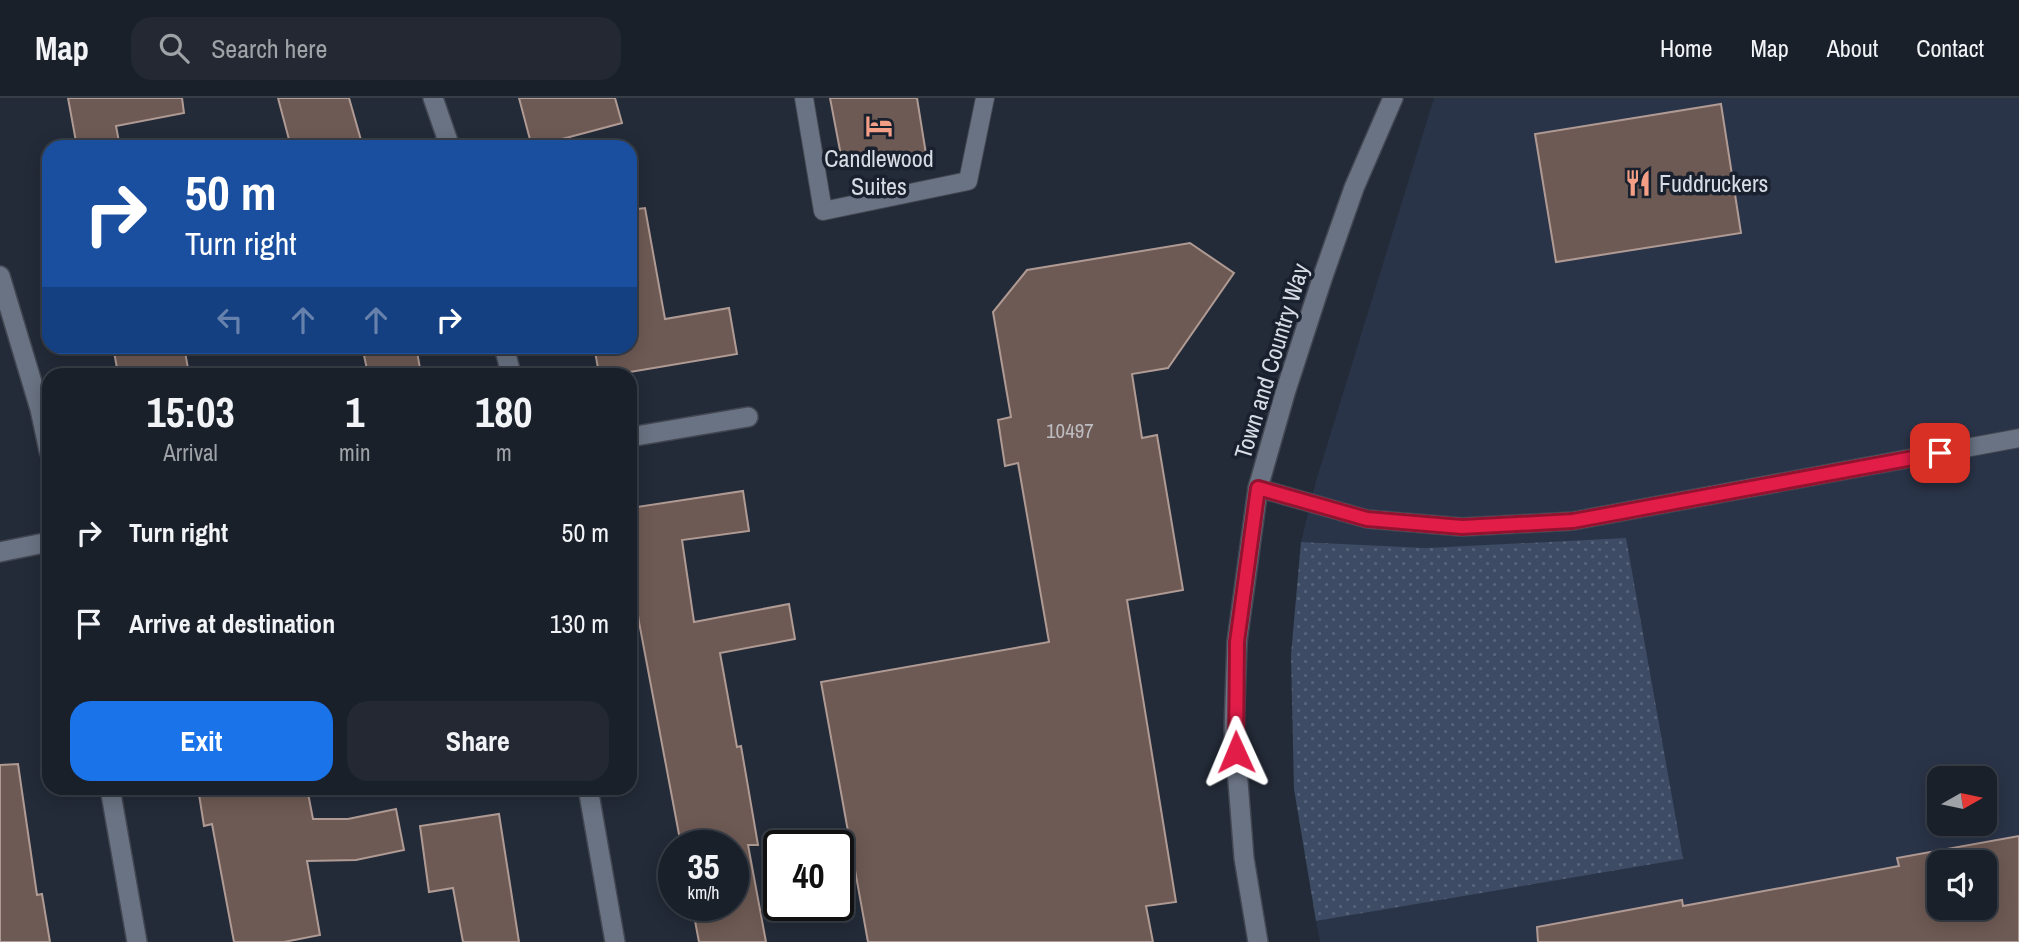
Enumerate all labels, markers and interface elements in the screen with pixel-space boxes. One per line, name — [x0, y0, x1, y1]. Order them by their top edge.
search box — [131, 17, 621, 80]
text: Map — [35, 26, 89, 70]
icon: search — [155, 29, 193, 67]
text: Search here — [211, 31, 327, 66]
text: Home — [1660, 32, 1712, 64]
text: Map — [1750, 32, 1789, 64]
text: About — [1827, 32, 1878, 64]
text: Contact — [1916, 32, 1984, 64]
hotel icon: Candlewood Suites — [864, 111, 894, 141]
place label: Candlewood Suites — [824, 142, 934, 202]
text: 50 m — [185, 159, 277, 225]
place label: Fuddruckers — [1659, 167, 1768, 199]
icon: right — [70, 168, 161, 259]
restaurant icon: Fuddruckers — [1623, 168, 1653, 198]
text: Turn right — [185, 222, 297, 265]
street label: Town and Country Way — [1226, 259, 1316, 463]
icon: left — [211, 301, 249, 339]
icon: ahead — [284, 301, 322, 339]
icon: ahead — [357, 301, 395, 339]
icon: right — [430, 301, 468, 339]
text: 15:03 — [147, 384, 235, 440]
text: 1 — [345, 384, 364, 440]
text: 180 — [475, 384, 533, 440]
house number: 10497 — [1046, 416, 1094, 445]
pin — [1910, 423, 1970, 483]
icon: arrive — [1921, 434, 1959, 472]
text: Arrival — [163, 437, 218, 468]
text: min — [339, 437, 371, 468]
text: m — [496, 437, 512, 468]
icon: right — [70, 514, 108, 552]
text: Turn right — [129, 515, 228, 550]
text: 50 m — [562, 515, 609, 550]
icon: arrive — [70, 605, 108, 643]
text: Arrive at destination — [129, 606, 335, 641]
text: 130 m — [550, 606, 609, 641]
button: Exit — [70, 701, 333, 781]
button: Share — [347, 701, 609, 781]
position arrow — [1199, 715, 1273, 789]
north arrow — [1927, 766, 1997, 836]
map controls — [1927, 766, 1997, 920]
speed limit sign: 40 — [763, 830, 854, 921]
text: 35 — [688, 843, 719, 890]
button: sound — [1927, 850, 1997, 920]
text: km/h — [688, 880, 720, 905]

